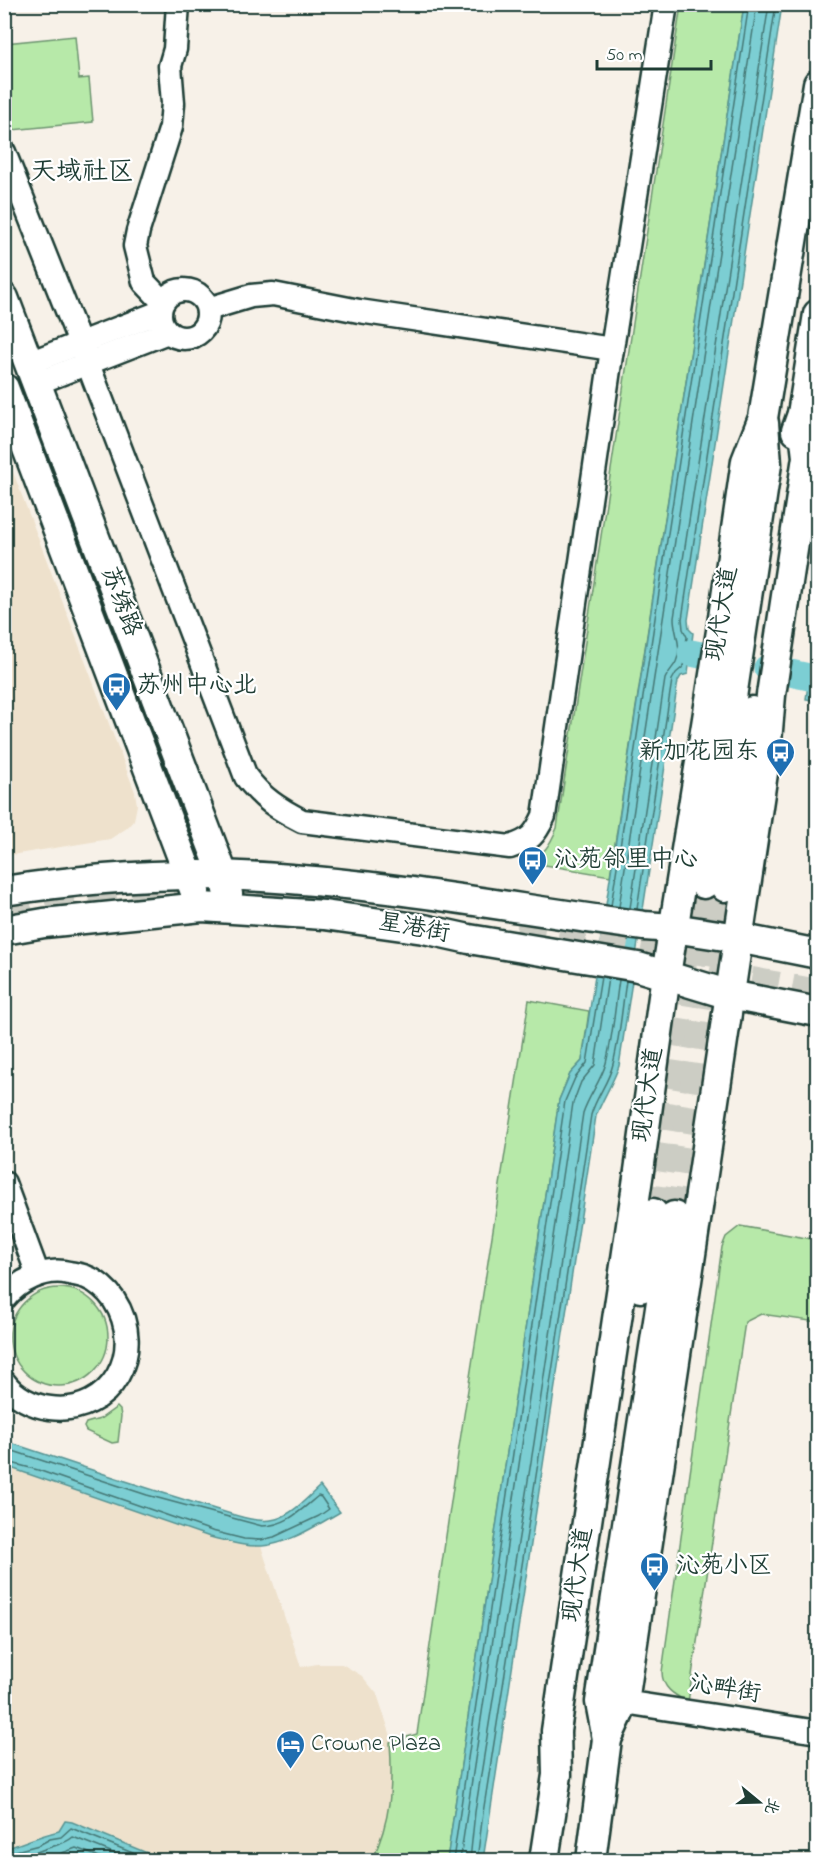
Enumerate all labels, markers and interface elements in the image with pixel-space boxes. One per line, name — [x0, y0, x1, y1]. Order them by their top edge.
scale bar — [597, 33, 711, 71]
text: 50 m — [606, 43, 643, 69]
district label: 天域社区 — [30, 154, 134, 192]
street label: 苏绣路 — [91, 562, 149, 642]
street label: 现代大道 — [698, 564, 748, 664]
place label: 苏州中心北 — [137, 669, 257, 704]
bus stop icon: 苏州中心北 — [100, 670, 132, 712]
place label: 新加花园东 — [639, 735, 759, 770]
bus stop icon: 新加花园东 — [764, 736, 796, 778]
place label: 沁苑邻里中心 — [554, 843, 698, 878]
bus stop icon: 沁苑邻里中心 — [517, 844, 549, 886]
street label: 星港街 — [376, 906, 452, 952]
street label: 现代大道 — [625, 1045, 673, 1145]
street label: 现代大道 — [555, 1525, 603, 1625]
place label: 沁苑小区 — [676, 1549, 772, 1584]
bus stop icon: 沁苑小区 — [639, 1550, 671, 1592]
street label: 沁畔街 — [687, 1667, 763, 1713]
place label: Crowne Plaza — [311, 1727, 441, 1762]
hotel icon: Crowne Plaza — [274, 1728, 306, 1770]
north arrow — [729, 1772, 789, 1832]
text: 北 — [757, 1795, 785, 1818]

